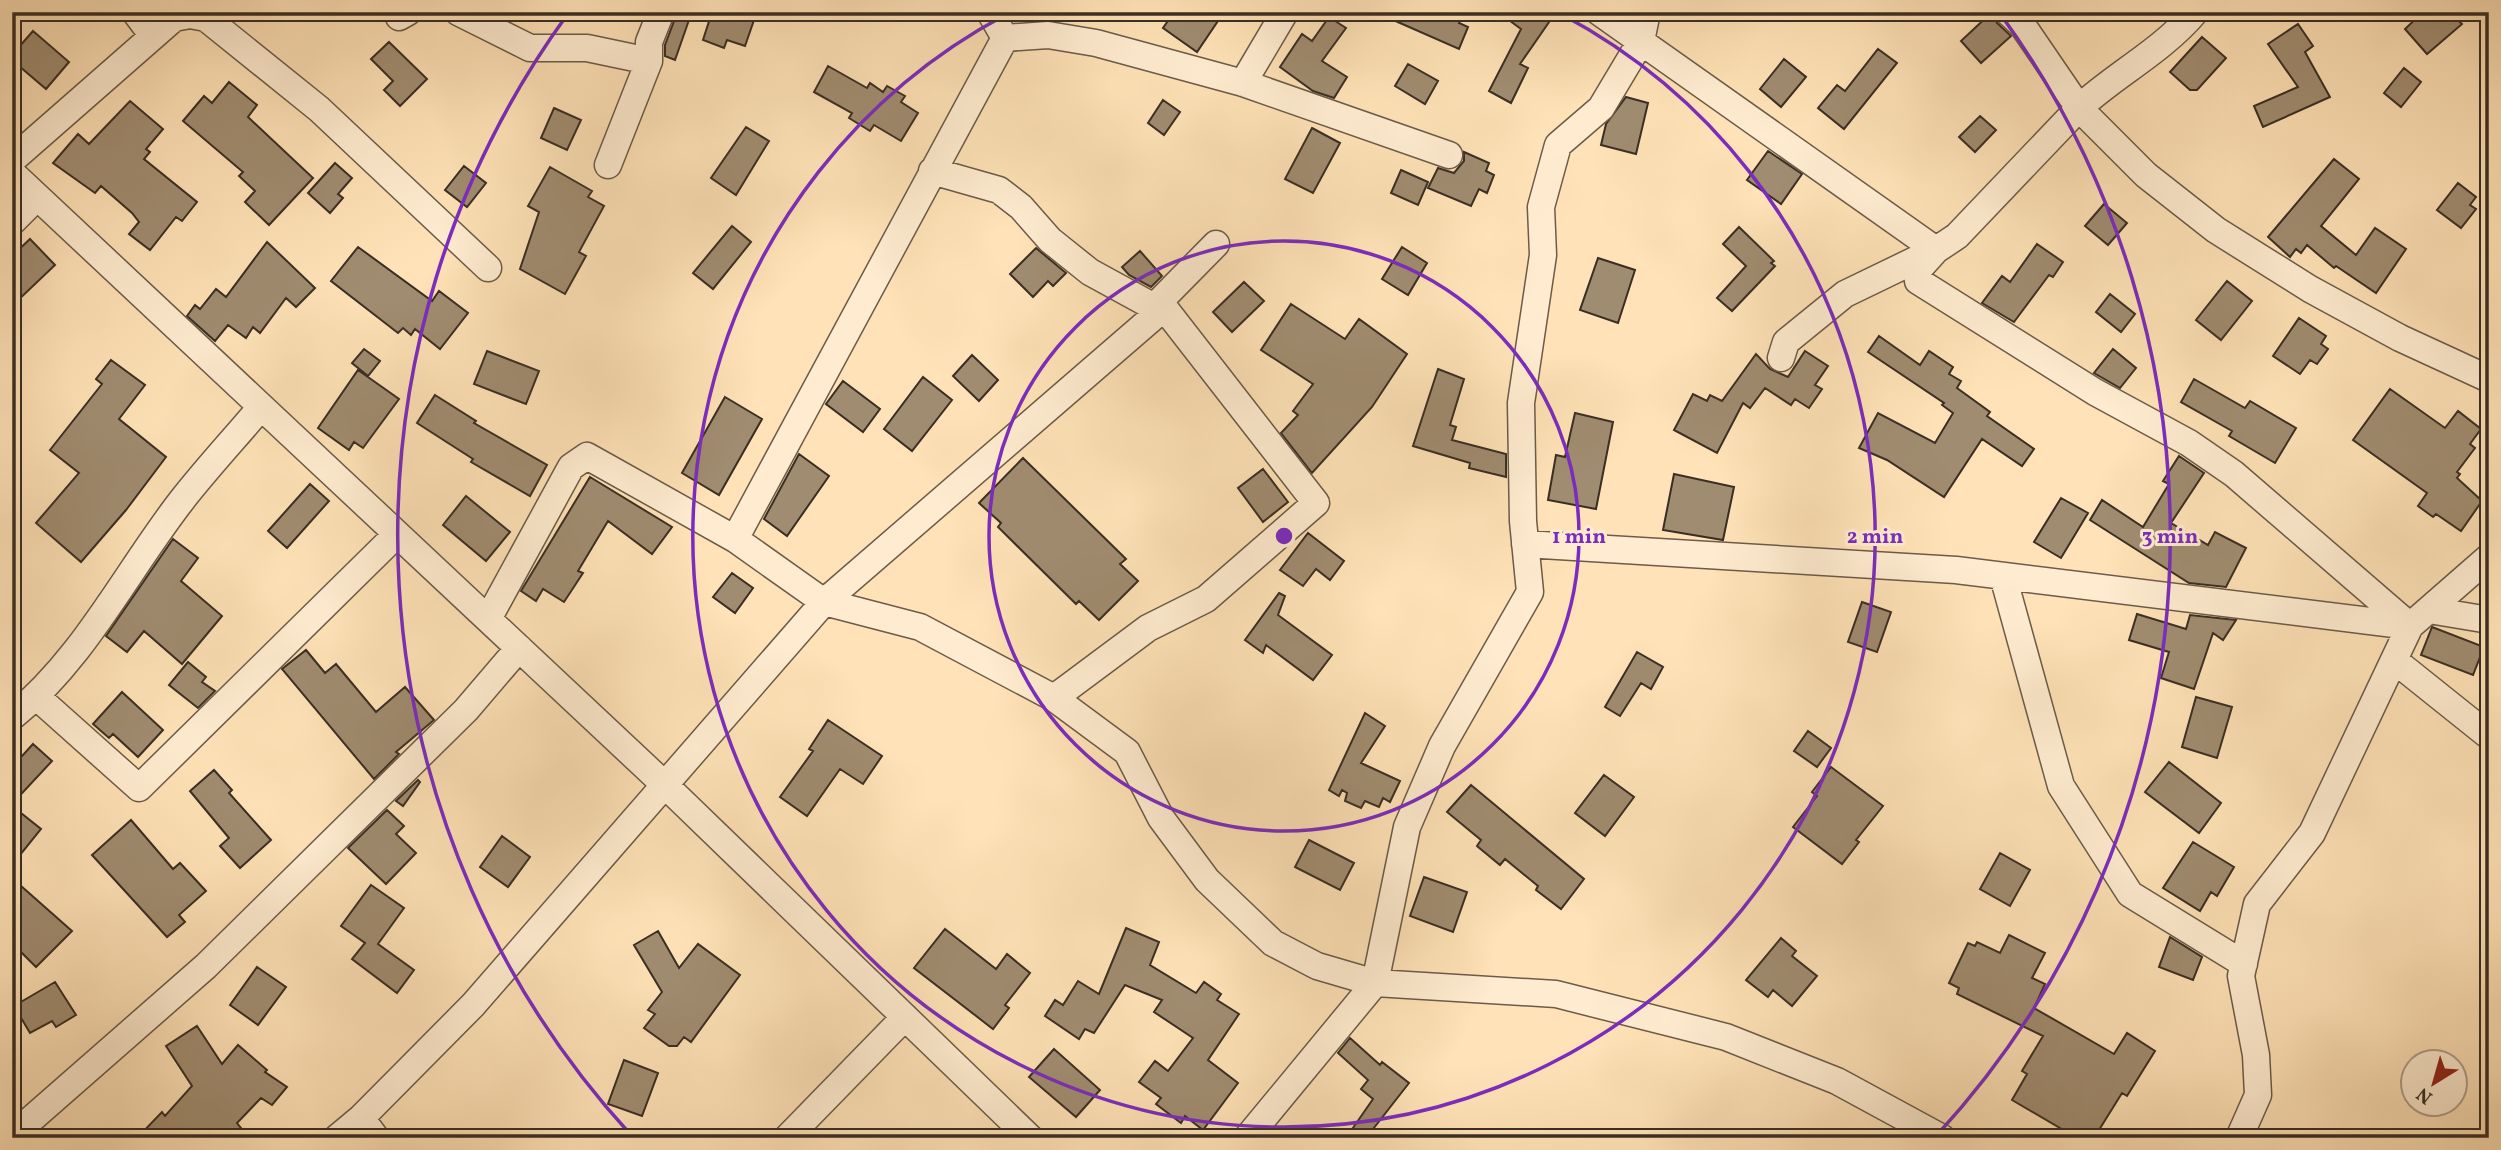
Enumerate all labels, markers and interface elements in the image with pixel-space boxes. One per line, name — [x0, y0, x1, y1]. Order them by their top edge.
text: 1 min — [1552, 523, 1606, 552]
text: 2 min — [1847, 523, 1903, 552]
text: 3 min — [2142, 523, 2198, 552]
centre of rings — [1272, 524, 1296, 548]
north arrow — [2400, 1048, 2470, 1118]
text: N — [2411, 1080, 2438, 1110]

